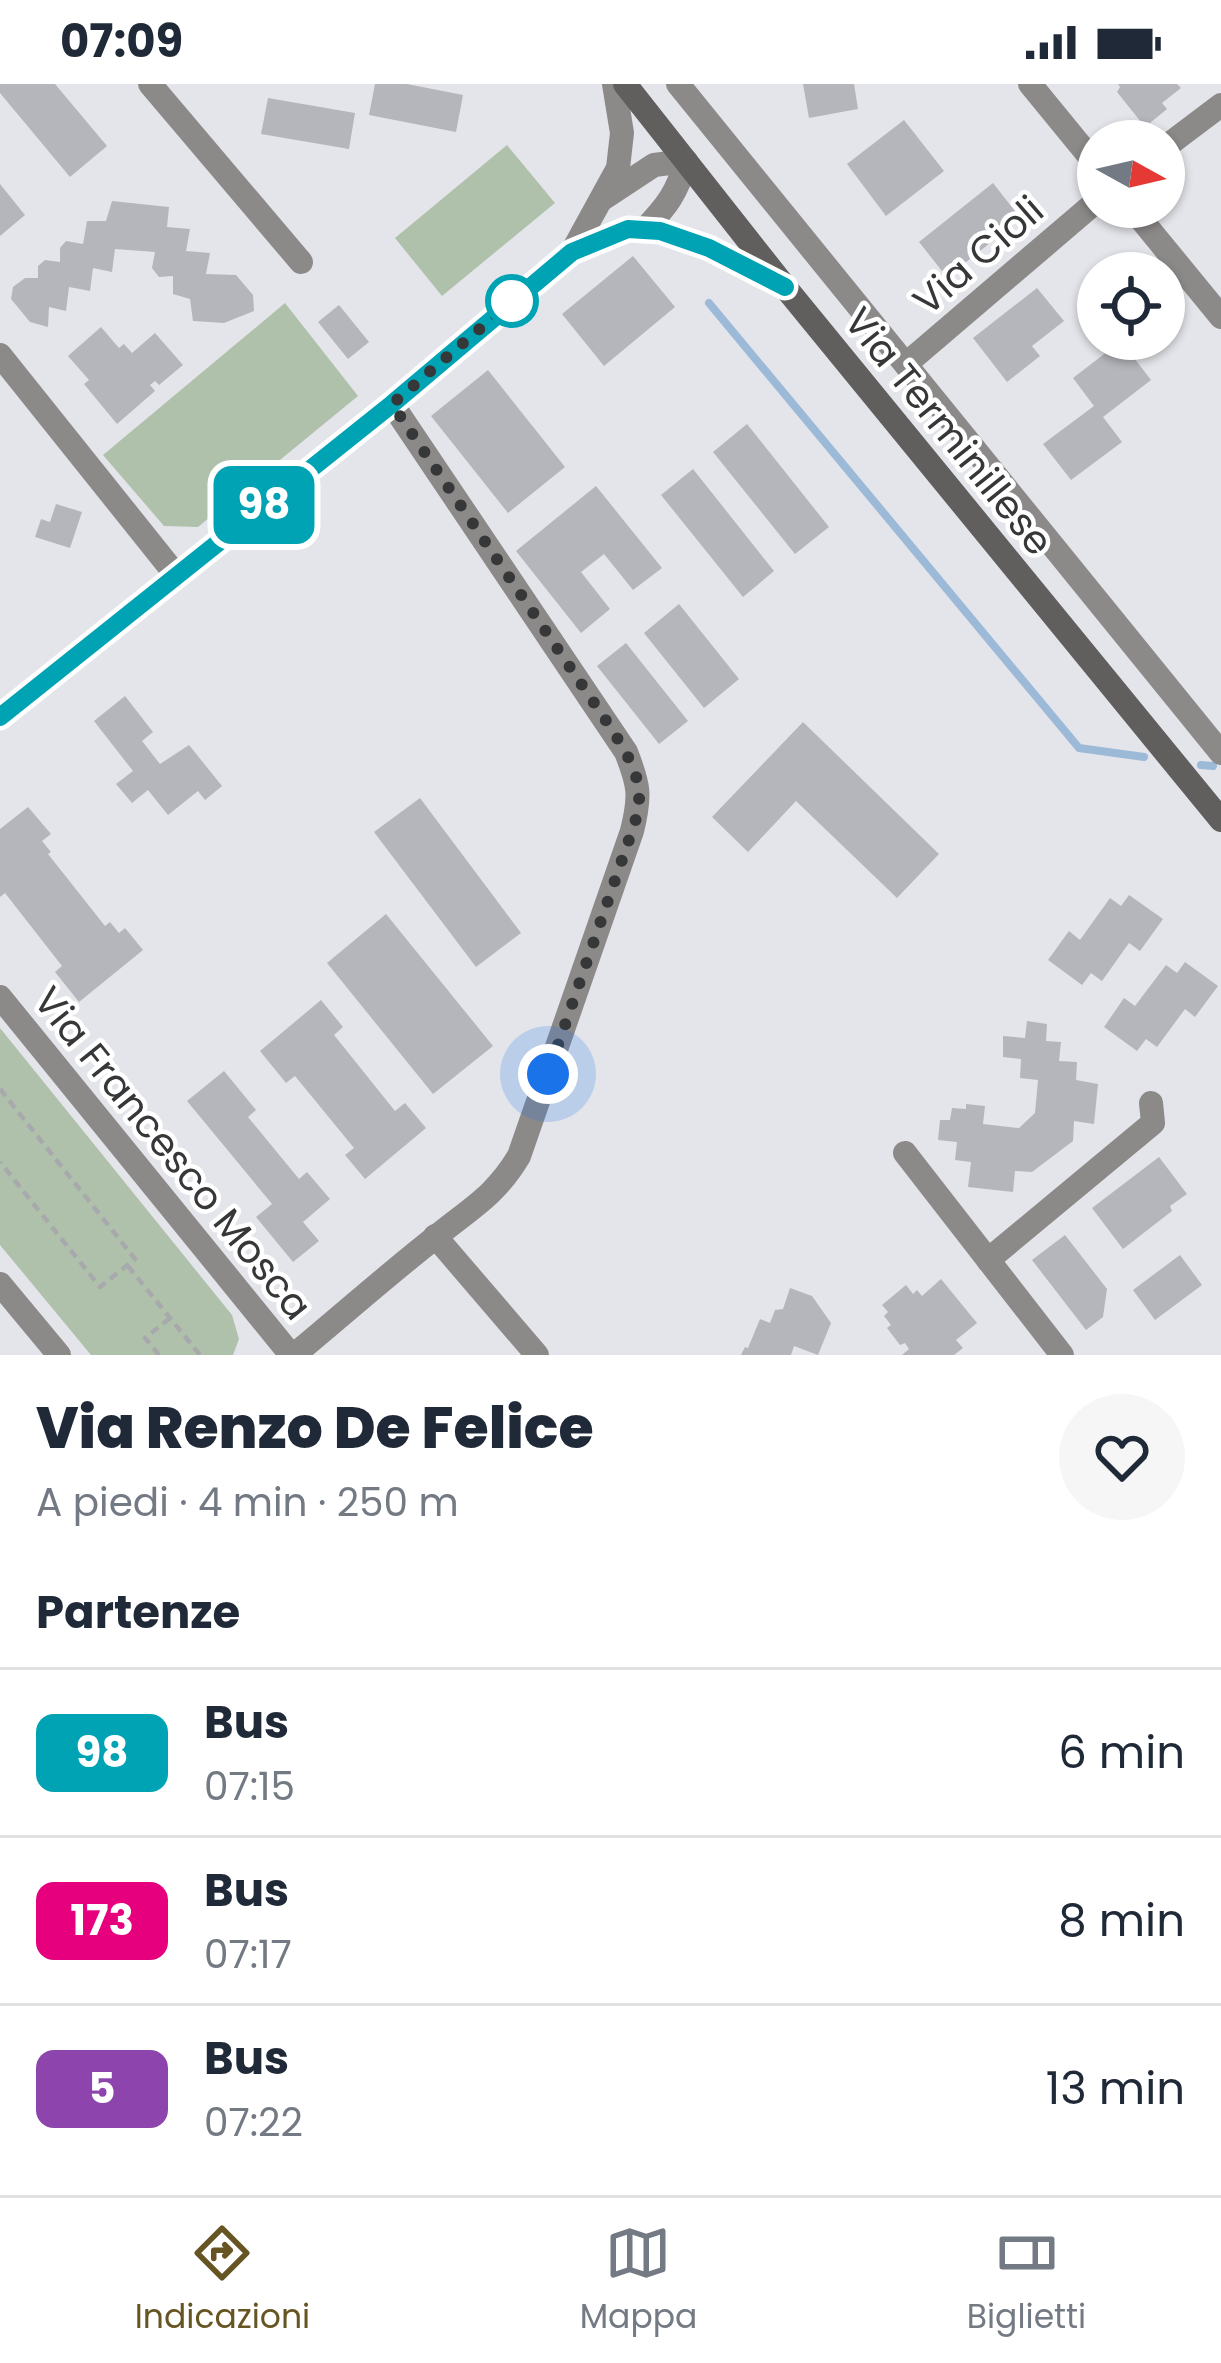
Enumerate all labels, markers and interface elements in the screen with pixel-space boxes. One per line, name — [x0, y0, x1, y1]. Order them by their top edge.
text: 07:09 — [60, 10, 183, 73]
north arrow — [1077, 120, 1185, 228]
map controls — [1077, 120, 1185, 360]
street label: Via Cioli — [901, 183, 1055, 327]
button: locate — [1077, 252, 1185, 360]
unlabelled marker — [487, 276, 537, 326]
street label: Via Terminillese — [831, 296, 1066, 567]
line badge: 98 — [210, 466, 318, 544]
text: 98 — [237, 475, 291, 534]
street label: Via Francesco Mosca — [21, 975, 324, 1332]
your location — [518, 1044, 578, 1104]
text: Via Renzo De Felice — [36, 1388, 594, 1468]
button: heart — [1059, 1394, 1185, 1520]
text: A piedi · 4 min · 250 m — [36, 1475, 459, 1530]
text: Partenze — [36, 1581, 240, 1644]
text: Bus — [204, 1691, 289, 1754]
text: 6 min — [1058, 1721, 1185, 1784]
text: 98 — [75, 1723, 129, 1782]
text: 07:15 — [204, 1759, 295, 1814]
text: Bus — [204, 1859, 289, 1922]
text: 8 min — [1058, 1889, 1185, 1952]
text: 173 — [70, 1891, 134, 1950]
text: 07:17 — [204, 1927, 292, 1982]
text: Bus — [204, 2027, 289, 2090]
text: 13 min — [1046, 2057, 1185, 2120]
text: 5 — [88, 2059, 116, 2118]
text: 07:22 — [204, 2095, 303, 2150]
tab: Indicazioni — [135, 2220, 310, 2342]
tab: Mappa — [580, 2220, 697, 2342]
tab: Biglietti — [967, 2220, 1086, 2342]

